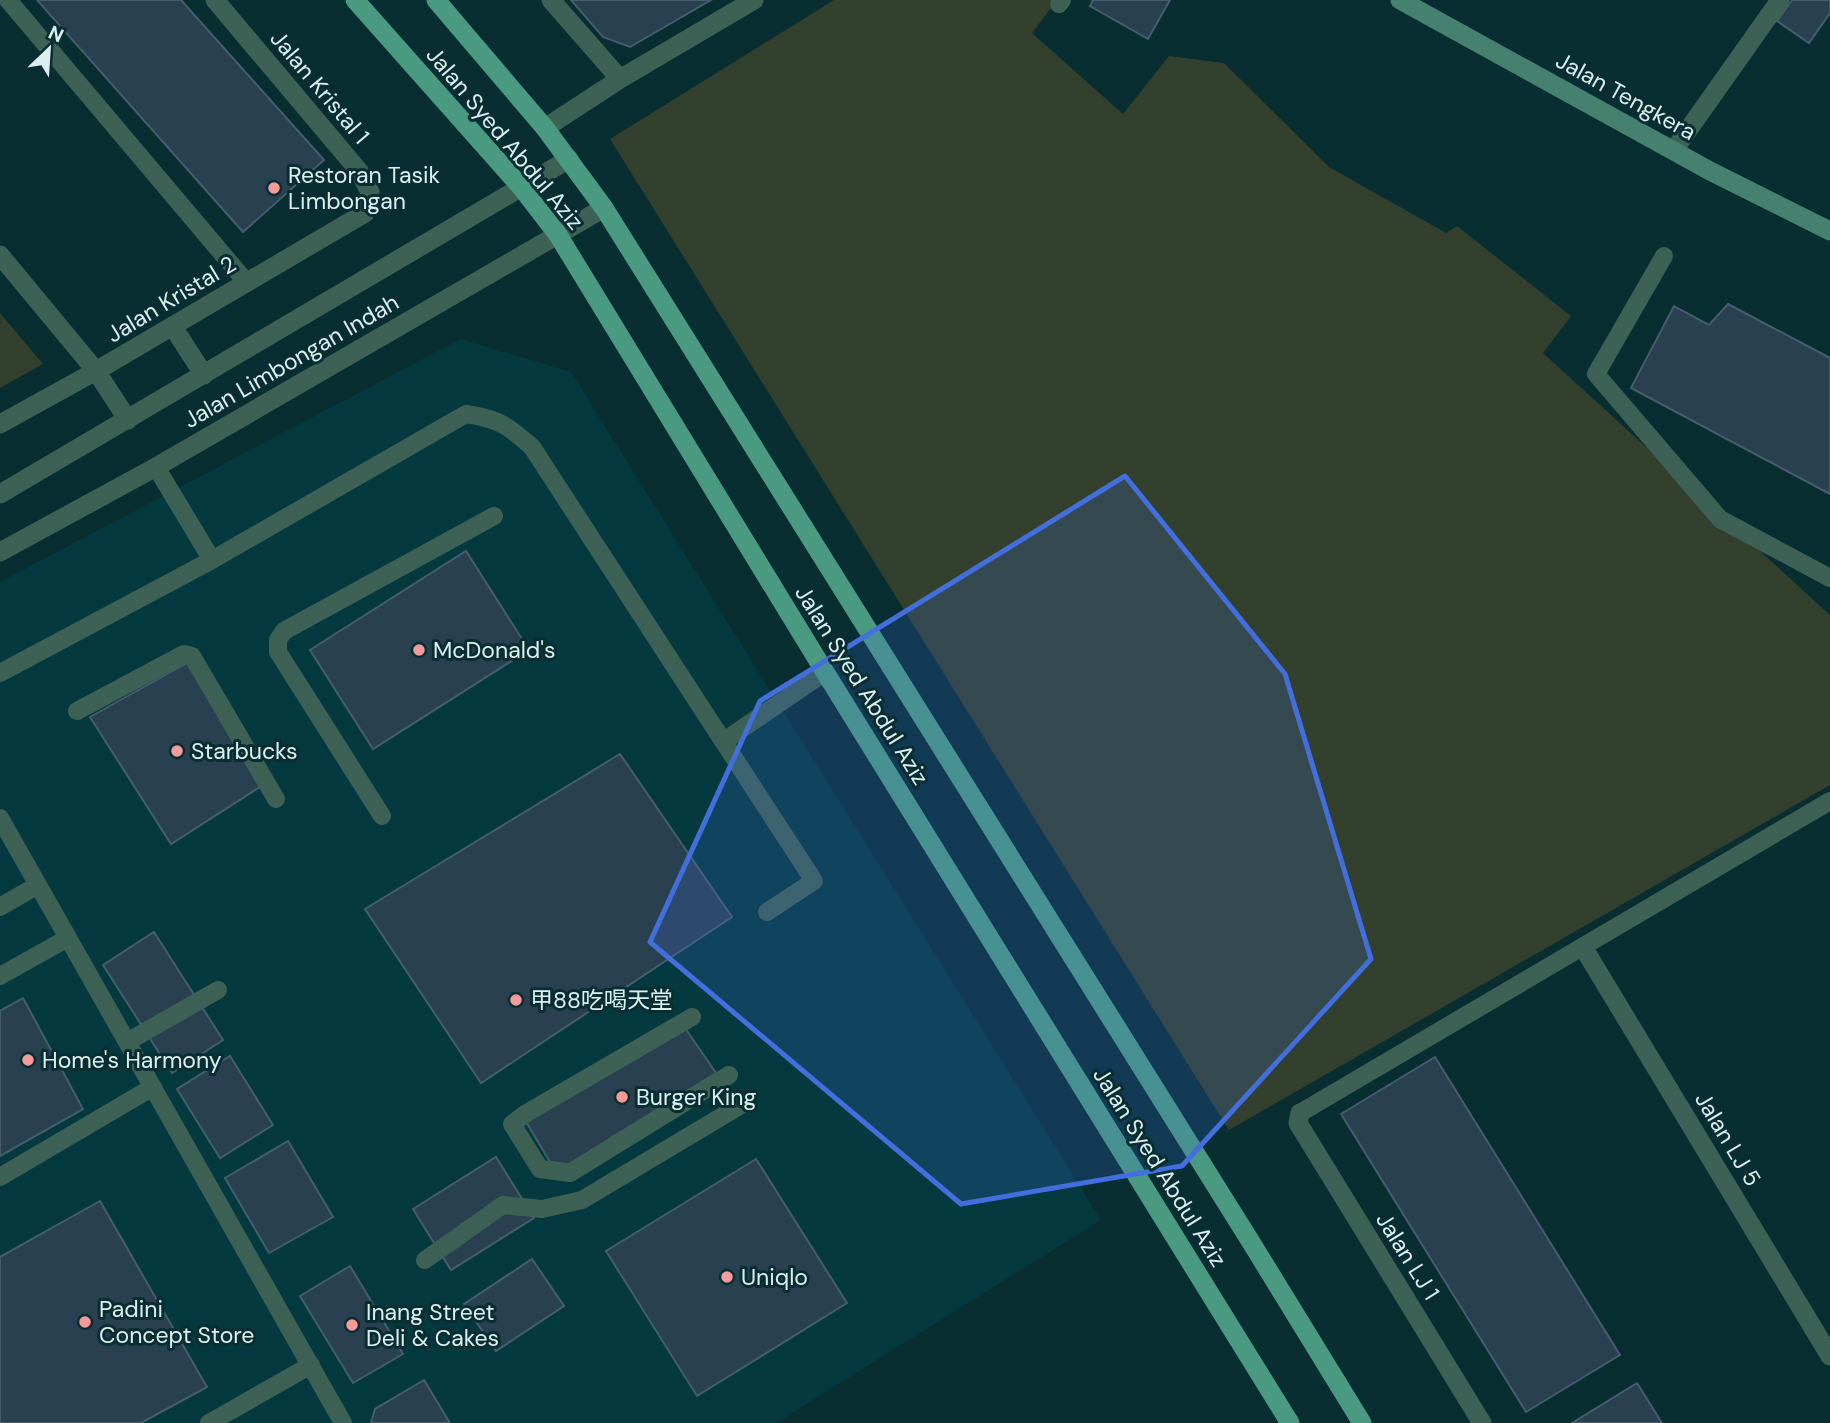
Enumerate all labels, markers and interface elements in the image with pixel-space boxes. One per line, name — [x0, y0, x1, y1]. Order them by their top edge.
north arrow — [14, 14, 84, 84]
text: N — [44, 20, 68, 48]
street label: Jalan Kristal 1 — [264, 24, 376, 150]
street label: Jalan Syed Abdul Aziz — [420, 40, 590, 236]
street label: Jalan Tengkera — [1551, 45, 1701, 147]
place label: Restoran Tasik Limbongan — [288, 160, 441, 216]
marker: Restoran Tasik Limbongan — [266, 180, 282, 196]
street label: Jalan Kristal 2 — [101, 249, 241, 349]
street label: Jalan Limbongan Indah — [178, 287, 404, 435]
street label: Jalan Syed Abdul Aziz — [788, 580, 936, 790]
place label: McDonald's — [433, 635, 555, 665]
marker: McDonald's — [411, 642, 427, 658]
place label: Starbucks — [191, 736, 298, 766]
marker: Starbucks — [169, 743, 185, 759]
place label: 甲88吃喝天堂 — [530, 985, 673, 1015]
marker: 甲88吃喝天堂 — [508, 992, 524, 1008]
place label: Home's Harmony — [42, 1045, 222, 1075]
marker: Home's Harmony — [20, 1052, 36, 1068]
street label: Jalan Syed Abdul Aziz — [1086, 1062, 1234, 1272]
place label: Burger King — [636, 1082, 757, 1112]
street label: Jalan LJ 5 — [1688, 1086, 1768, 1192]
marker: Burger King — [614, 1089, 630, 1105]
street label: Jalan LJ 1 — [1369, 1207, 1447, 1305]
place label: Uniqlo — [741, 1262, 808, 1292]
marker: Uniqlo — [719, 1269, 735, 1285]
place label: Padini Concept Store — [99, 1294, 254, 1350]
place label: Inang Street Deli & Cakes — [366, 1297, 499, 1353]
marker: Padini Concept Store — [77, 1314, 93, 1330]
marker: Inang Street Deli & Cakes — [344, 1317, 360, 1333]

